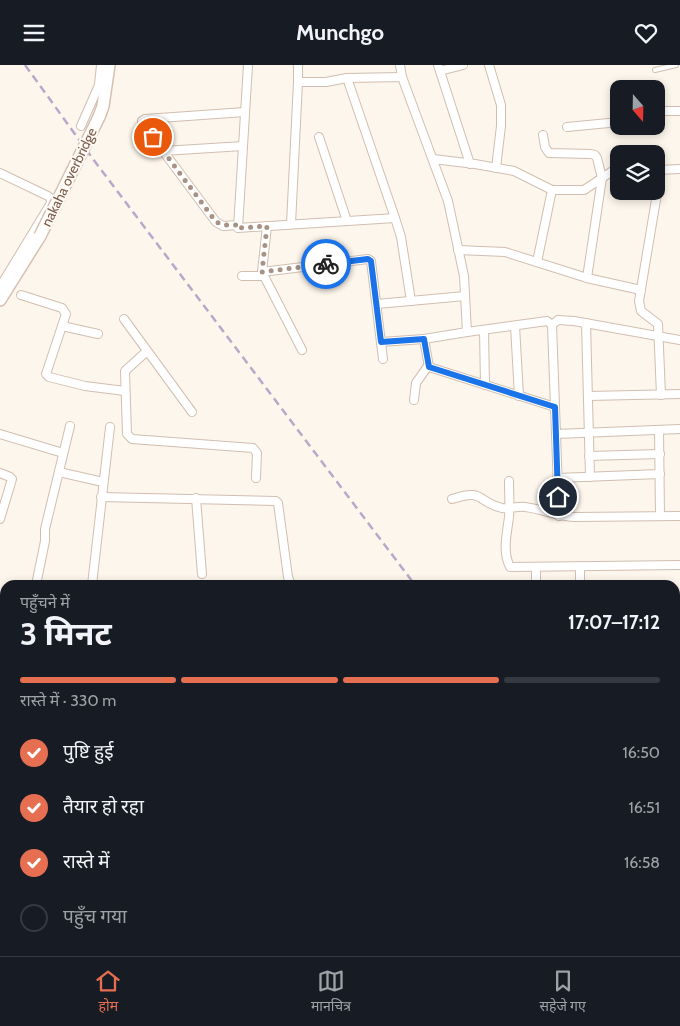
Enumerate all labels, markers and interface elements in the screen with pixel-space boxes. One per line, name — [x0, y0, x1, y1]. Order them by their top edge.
icon: menu — [20, 19, 48, 47]
text: Munchgo — [296, 19, 384, 46]
icon: heart — [632, 19, 660, 47]
north arrow — [610, 80, 665, 135]
map controls — [610, 80, 665, 200]
pin — [132, 116, 174, 158]
icon: bag — [139, 123, 167, 151]
street label: nakaha overbridge — [37, 125, 101, 229]
button: layers — [610, 145, 665, 200]
courier — [301, 239, 351, 289]
icon: bike — [312, 250, 340, 278]
pin — [537, 476, 579, 518]
icon: home — [544, 483, 572, 511]
text: पहुँचने में — [20, 593, 70, 612]
text: 17:07–17:12 — [568, 611, 660, 634]
text: 3 मिनट — [20, 614, 112, 653]
text: रास्ते में · 330 m — [20, 691, 116, 710]
icon: check — [20, 739, 48, 767]
text: पुष्टि हुई — [63, 740, 114, 763]
text: 16:50 — [623, 743, 660, 762]
icon: check — [20, 794, 48, 822]
text: तैयार हो रहा — [63, 795, 144, 818]
text: 16:51 — [628, 798, 660, 817]
icon: check — [20, 849, 48, 877]
text: रास्ते में — [63, 850, 110, 873]
text: 16:58 — [624, 853, 660, 872]
text: पहुँच गया — [63, 905, 127, 928]
tab: होम — [94, 967, 122, 1017]
tab: मानचित्र — [311, 967, 351, 1017]
tab: सहेजे गए — [540, 967, 586, 1017]

